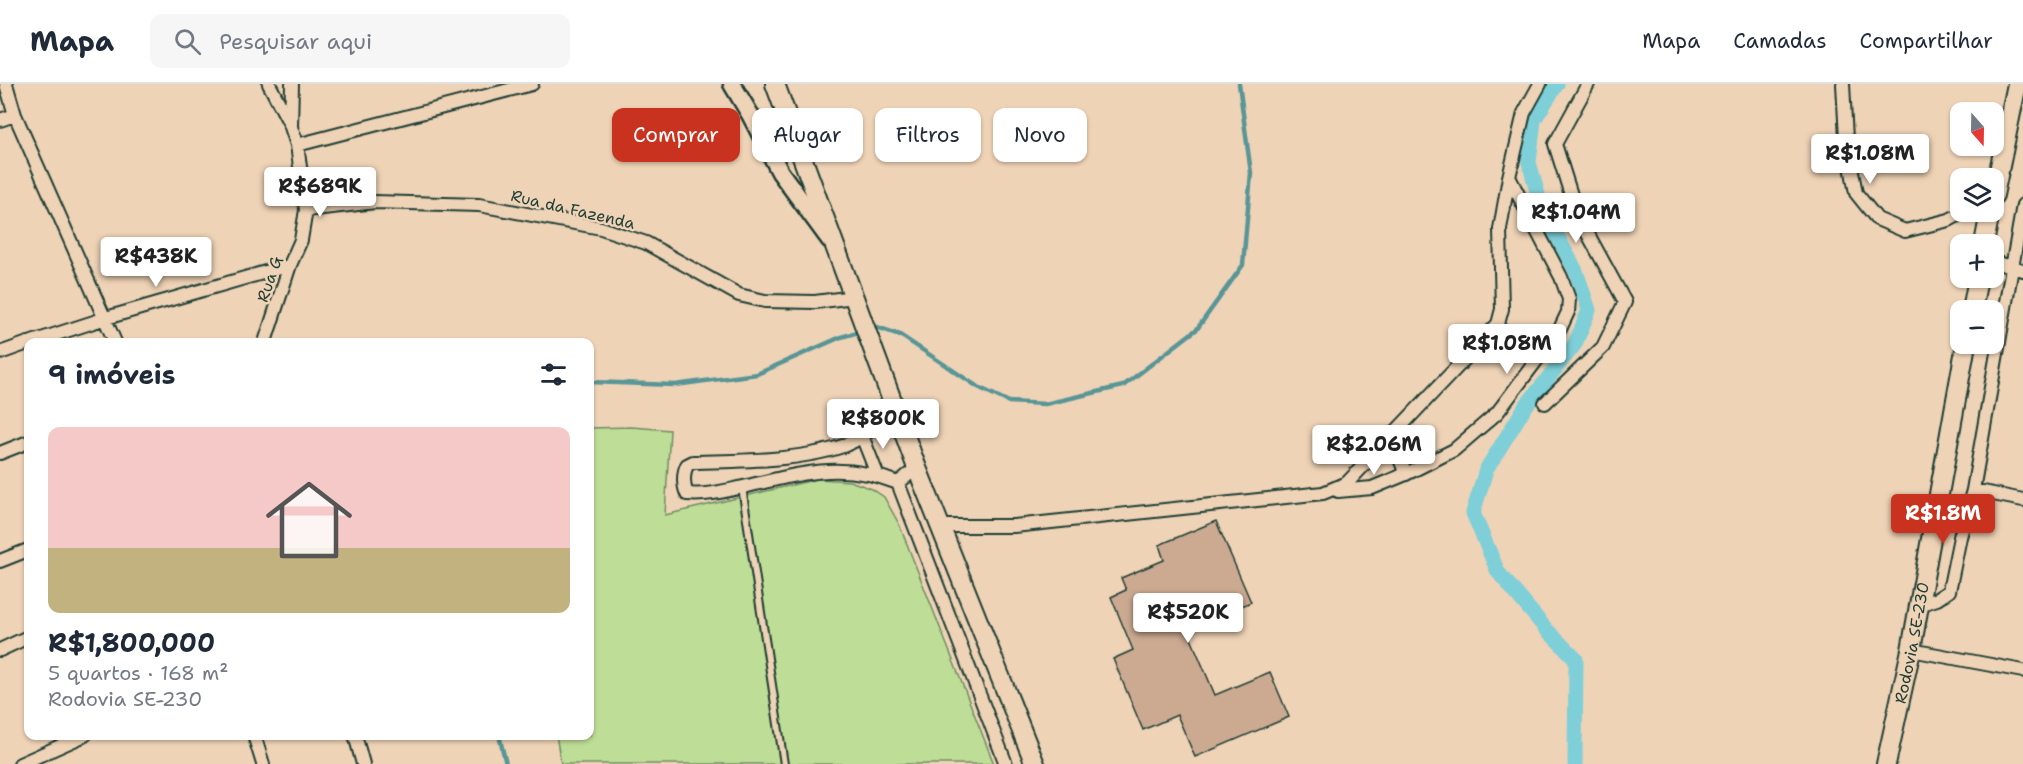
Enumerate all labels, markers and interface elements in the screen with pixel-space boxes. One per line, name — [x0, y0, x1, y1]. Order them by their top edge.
search box — [150, 14, 570, 68]
text: Mapa — [30, 22, 114, 60]
icon: search — [171, 25, 204, 58]
text: Pesquisar aqui — [219, 27, 372, 56]
text: Mapa — [1642, 27, 1700, 55]
text: Camadas — [1733, 27, 1827, 55]
text: Compartilhar — [1860, 27, 1993, 55]
north arrow — [1950, 102, 2004, 156]
map controls — [1950, 102, 2004, 354]
chip: Comprar — [612, 108, 740, 162]
chip: Alugar — [752, 108, 863, 162]
chip: Filtros — [875, 108, 981, 162]
chip: Novo — [993, 108, 1087, 162]
pin: R$1.08M — [1815, 134, 1925, 185]
text: R$1.08M — [1825, 140, 1915, 166]
pin: R$689K — [271, 167, 369, 218]
button: layers — [1950, 168, 2004, 222]
text: R$689K — [278, 173, 362, 199]
street label: Rua da Fazenda — [509, 185, 637, 234]
pin: R$1.04M — [1521, 193, 1631, 244]
text: R$1.04M — [1531, 199, 1621, 225]
button: + — [1950, 234, 2004, 288]
pin: R$438K — [107, 237, 205, 288]
text: R$438K — [115, 243, 197, 269]
street label: Rua G — [252, 253, 287, 305]
button: − — [1950, 300, 2004, 354]
pin: R$1.08M — [1452, 324, 1562, 375]
text: R$1.08M — [1462, 330, 1552, 356]
text: 9 imóveis — [48, 357, 175, 392]
icon: filters — [537, 358, 570, 391]
pin: R$800K — [834, 399, 932, 450]
text: R$800K — [841, 405, 925, 431]
pin: R$2.06M — [1319, 425, 1429, 476]
text: R$2.06M — [1326, 431, 1422, 457]
icon: home — [255, 466, 363, 574]
pin: R$1.8M — [1894, 494, 1992, 545]
text: R$1.8M — [1905, 500, 1981, 526]
street label: Rodovia SE-230 — [1890, 580, 1934, 706]
pin: R$520K — [1139, 593, 1237, 644]
text: R$520K — [1147, 599, 1229, 625]
text: R$1,800,000 — [48, 625, 215, 660]
text: 5 quartos · 168 m² — [48, 660, 228, 686]
text: Rodovia SE-230 — [48, 686, 202, 712]

